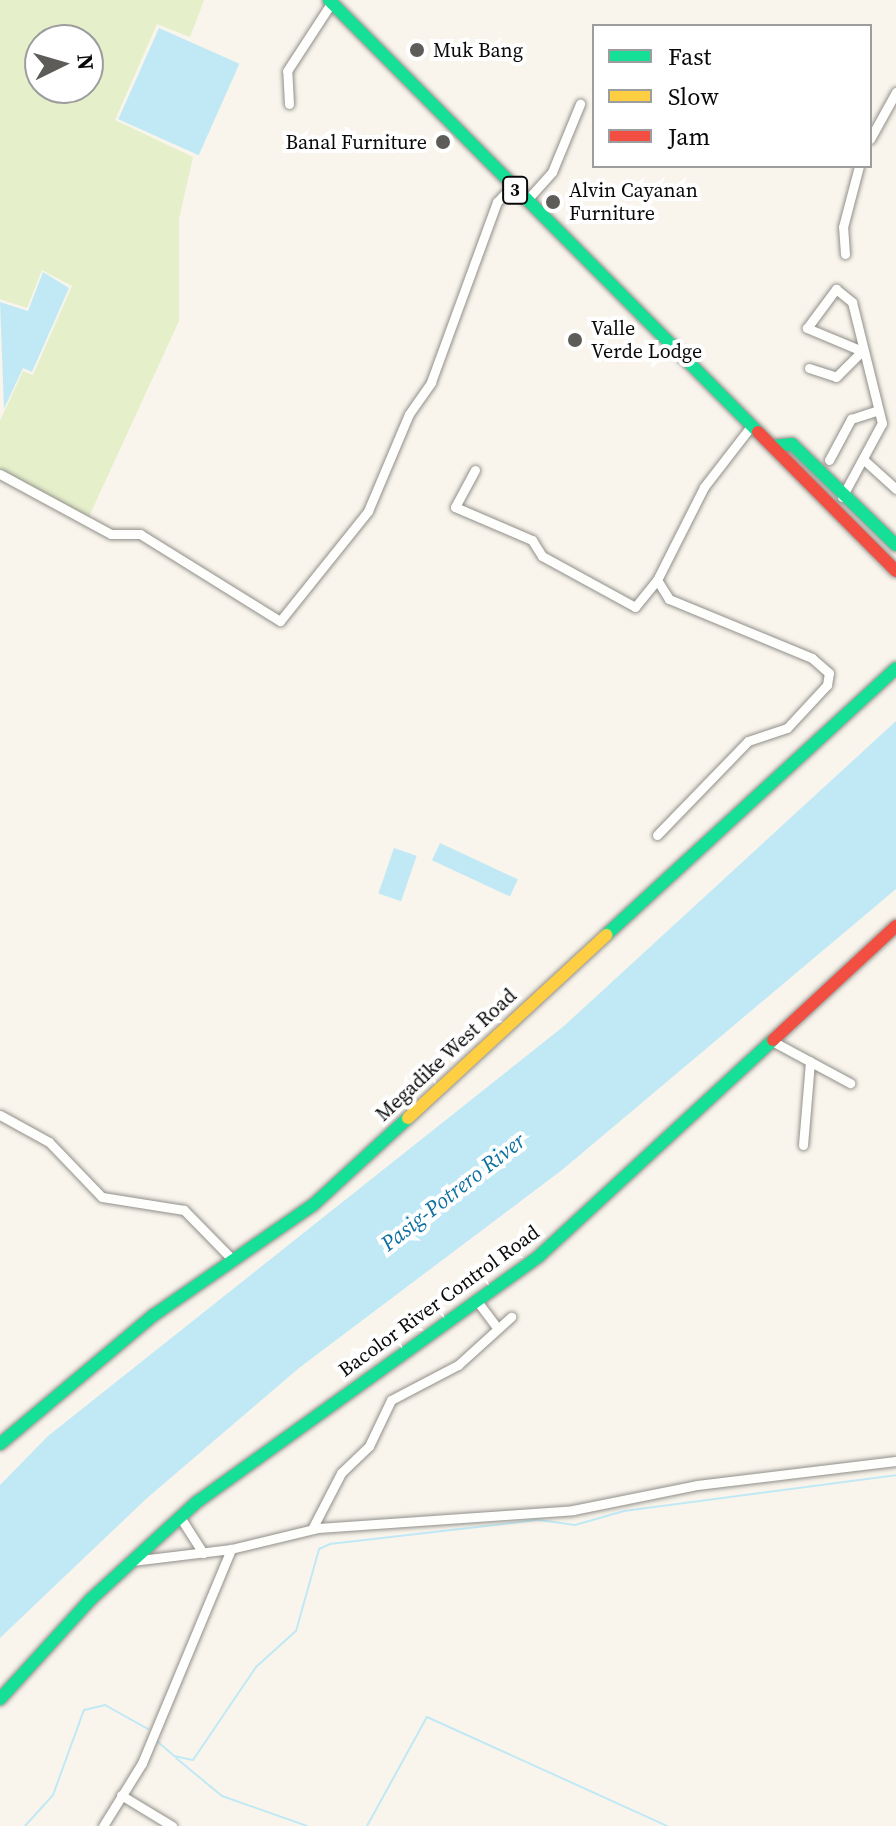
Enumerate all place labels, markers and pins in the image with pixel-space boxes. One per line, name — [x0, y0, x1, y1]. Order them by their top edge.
place label: Muk Bang — [433, 38, 523, 62]
marker: Muk Bang — [408, 41, 426, 59]
place label: Banal Furniture — [285, 130, 427, 154]
marker: Banal Furniture — [434, 133, 452, 151]
place label: Alvin Cayanan Furniture — [569, 178, 698, 225]
marker: Alvin Cayanan Furniture — [544, 193, 562, 211]
place label: Valle Verde Lodge — [591, 316, 702, 363]
marker: Valle Verde Lodge — [566, 331, 584, 349]

